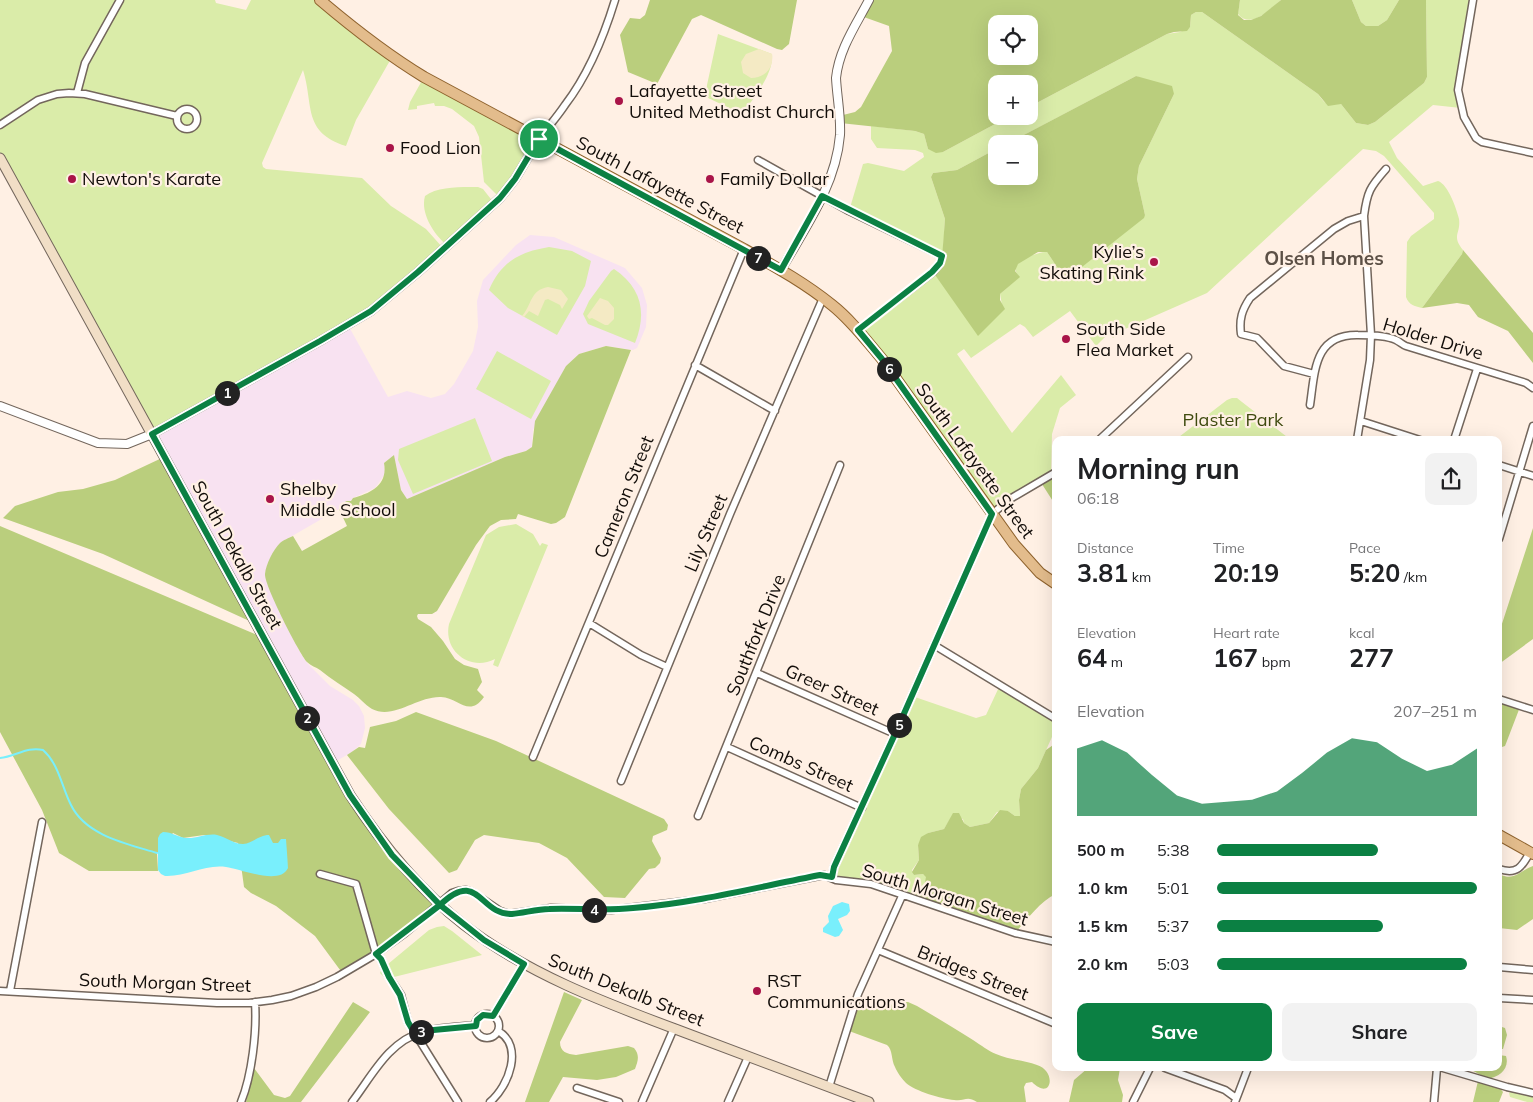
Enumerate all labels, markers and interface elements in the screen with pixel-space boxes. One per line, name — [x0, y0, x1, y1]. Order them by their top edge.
map controls — [988, 15, 1038, 185]
button: locate — [988, 15, 1038, 65]
button: + — [988, 75, 1038, 125]
place label: Lafayette Street United Methodist Church — [629, 79, 835, 123]
marker: Lafayette Street United Methodist Church — [613, 95, 625, 107]
pin — [518, 118, 560, 160]
icon: arrive — [525, 125, 553, 153]
street label: South Lafayette Street — [573, 131, 748, 238]
button: − — [988, 135, 1038, 185]
place label: Food Lion — [400, 136, 481, 159]
marker: Food Lion — [384, 142, 396, 154]
place label: Newton's Karate — [82, 167, 221, 190]
place label: Family Dollar — [720, 167, 829, 190]
marker: Newton's Karate — [66, 173, 78, 185]
marker: Family Dollar — [704, 173, 716, 185]
place label: Kylie’s Skating Rink — [1040, 240, 1145, 284]
pin: 7 — [746, 246, 770, 270]
district label: Olsen Homes — [1264, 246, 1384, 270]
text: 7 — [754, 249, 763, 267]
marker: Kylie’s Skating Rink — [1148, 256, 1160, 268]
street label: Holder Drive — [1380, 312, 1486, 365]
place label: South Side Flea Market — [1076, 317, 1174, 361]
marker: South Side Flea Market — [1060, 333, 1072, 345]
pin: 6 — [876, 356, 902, 382]
text: 6 — [885, 360, 894, 378]
street label: South Lafayette Street — [911, 379, 1040, 543]
pin: 1 — [214, 380, 240, 406]
text: 1 — [223, 384, 232, 402]
park label: Plaster Park — [1183, 408, 1284, 431]
street label: Cameron Street — [588, 432, 659, 561]
text: Morning run — [1077, 451, 1240, 486]
button: share — [1425, 453, 1477, 505]
street label: South Dekalb Street — [187, 477, 288, 633]
place label: Shelby Middle School — [280, 477, 396, 521]
text: 06:18 — [1077, 488, 1119, 508]
street label: Lily Street — [679, 490, 732, 575]
marker: Shelby Middle School — [264, 493, 276, 505]
text: Distance — [1077, 539, 1134, 557]
text: Time — [1213, 539, 1245, 557]
text: Pace — [1349, 539, 1381, 557]
text: 3.81 — [1077, 557, 1128, 588]
text: 20:19 — [1213, 557, 1279, 588]
text: 5:20 — [1349, 557, 1400, 588]
text: km — [1128, 568, 1151, 586]
text: /km — [1400, 568, 1427, 586]
street label: Southfork Drive — [721, 571, 790, 699]
text: Elevation — [1077, 624, 1136, 642]
text: Heart rate — [1213, 624, 1280, 642]
text: kcal — [1349, 624, 1375, 642]
text: 64 — [1077, 642, 1107, 673]
text: 167 — [1213, 642, 1258, 673]
text: 277 — [1349, 642, 1394, 673]
text: m — [1107, 653, 1123, 671]
text: bpm — [1258, 653, 1291, 671]
street label: Greer Street — [782, 659, 883, 720]
text: Elevation — [1077, 701, 1145, 721]
text: 207–251 m — [1393, 701, 1477, 721]
pin: 2 — [294, 706, 320, 730]
text: 2 — [303, 709, 312, 727]
pin: 5 — [886, 712, 912, 738]
text: 5 — [895, 716, 904, 734]
street label: Combs Street — [745, 730, 857, 797]
text: 500 m — [1077, 840, 1125, 860]
text: 5:38 — [1157, 840, 1189, 860]
street label: South Morgan Street — [859, 858, 1031, 931]
text: 1.0 km — [1077, 878, 1128, 898]
text: 5:01 — [1157, 878, 1189, 898]
pin: 4 — [582, 898, 606, 922]
text: 4 — [590, 901, 599, 919]
text: 1.5 km — [1077, 916, 1128, 936]
text: 5:37 — [1157, 916, 1189, 936]
street label: Bridges Street — [914, 940, 1032, 1005]
street label: South Dekalb Street — [545, 948, 708, 1031]
text: 2.0 km — [1077, 954, 1128, 974]
text: 5:03 — [1157, 954, 1189, 974]
street label: South Morgan Street — [79, 968, 251, 997]
place label: RST Communications — [767, 969, 906, 1013]
marker: RST Communications — [751, 985, 763, 997]
button: Save — [1077, 1003, 1272, 1061]
button: Share — [1282, 1003, 1477, 1061]
pin: 3 — [408, 1020, 434, 1044]
text: 3 — [417, 1023, 426, 1041]

